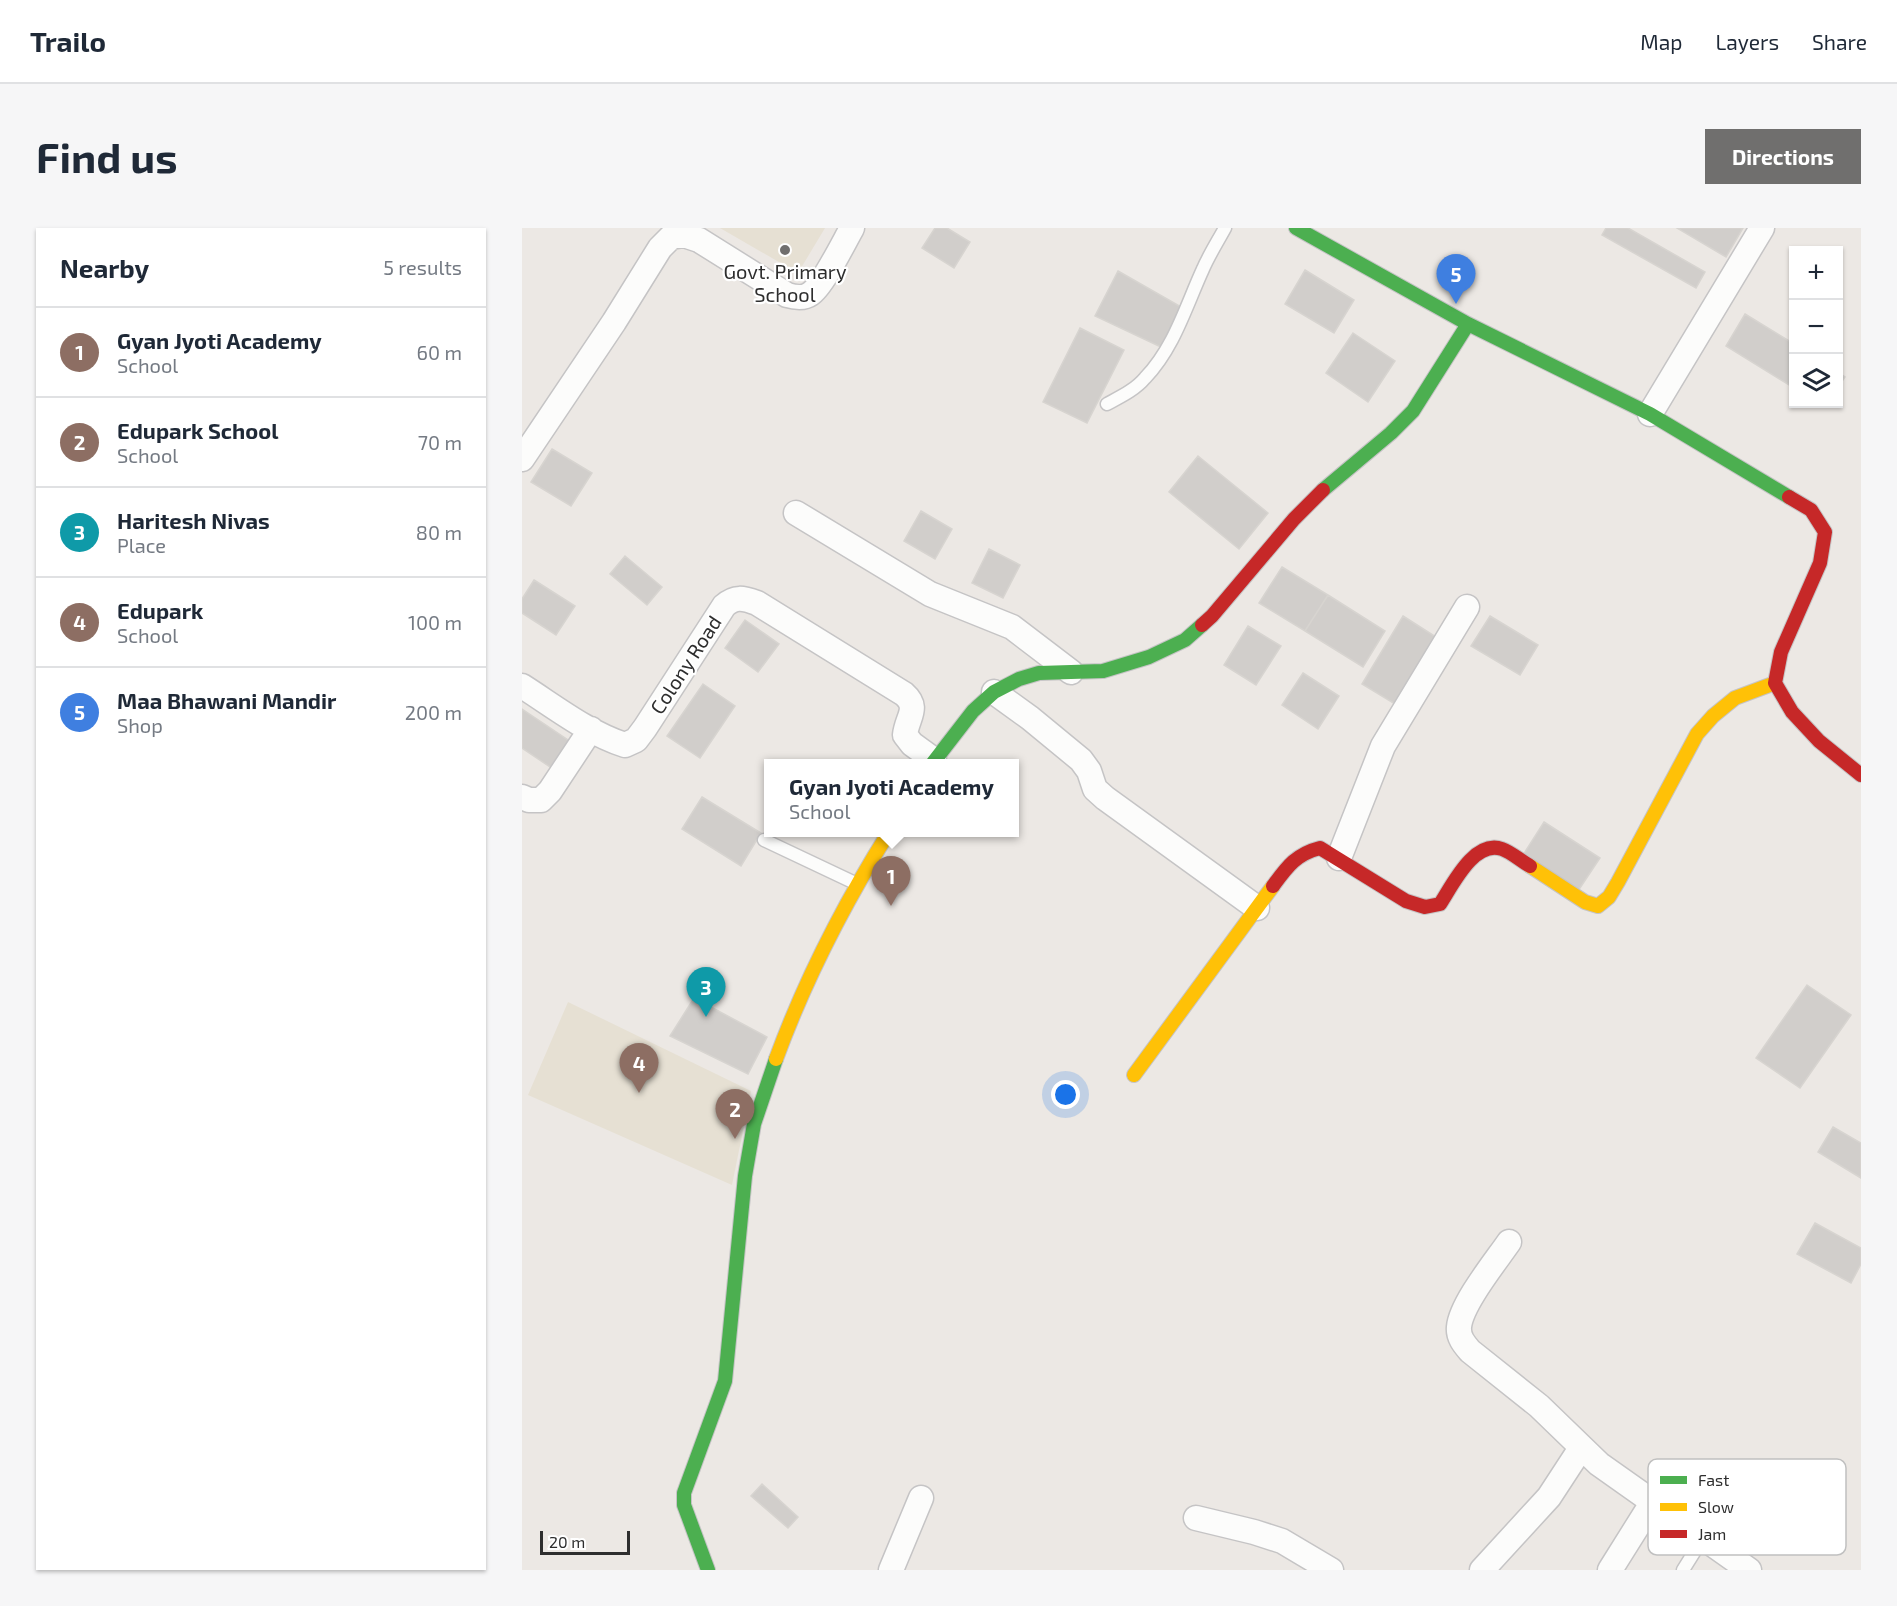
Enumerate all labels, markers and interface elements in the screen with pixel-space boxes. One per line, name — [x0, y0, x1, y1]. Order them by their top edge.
text: Trailo — [30, 24, 106, 58]
text: Map — [1640, 29, 1682, 54]
text: Layers — [1715, 29, 1779, 54]
text: Share — [1812, 29, 1867, 54]
button: Directions — [1705, 129, 1861, 184]
text: Find us — [36, 131, 178, 181]
marker: Govt. Primary School — [778, 243, 792, 257]
map controls — [1789, 246, 1843, 408]
button: + — [1789, 246, 1843, 300]
text: Nearby — [60, 252, 149, 283]
pin: 5 — [1436, 254, 1476, 304]
text: 5 results — [383, 255, 462, 279]
place label: Govt. Primary School — [724, 259, 847, 306]
button: − — [1789, 300, 1843, 354]
text: Gyan Jyoti Academy — [117, 327, 322, 353]
text: 1 — [75, 340, 84, 364]
text: 60 m — [417, 340, 462, 364]
text: School — [117, 353, 178, 377]
button: layers — [1789, 354, 1843, 408]
text: Edupark School — [117, 417, 278, 443]
text: 2 — [74, 430, 85, 454]
text: 70 m — [418, 430, 462, 454]
text: School — [117, 443, 178, 467]
text: Haritesh Nivas — [117, 507, 270, 533]
text: 3 — [74, 520, 85, 544]
text: 80 m — [416, 520, 462, 544]
text: Place — [117, 533, 166, 557]
text: Edupark — [117, 597, 203, 623]
text: 4 — [73, 610, 86, 634]
text: 100 m — [408, 610, 462, 634]
street label: Colony Road — [645, 611, 726, 718]
text: School — [117, 623, 178, 647]
text: Maa Bhawani Mandir — [117, 687, 336, 713]
text: 5 — [74, 700, 85, 724]
text: 200 m — [405, 700, 462, 724]
text: Shop — [117, 713, 163, 737]
popup — [764, 759, 1019, 837]
text: Gyan Jyoti Academy — [789, 773, 994, 799]
text: School — [789, 799, 850, 823]
pin: 1 — [872, 856, 910, 906]
pin: 3 — [686, 968, 726, 1017]
pin: 4 — [620, 1044, 658, 1093]
your location — [1051, 1080, 1080, 1109]
pin: 2 — [716, 1090, 754, 1139]
legend — [1648, 1459, 1846, 1555]
text: Fast — [1698, 1470, 1729, 1489]
text: Slow — [1698, 1497, 1734, 1516]
text: Jam — [1698, 1524, 1726, 1543]
scale bar — [540, 1528, 630, 1556]
text: 20 m — [549, 1532, 585, 1551]

